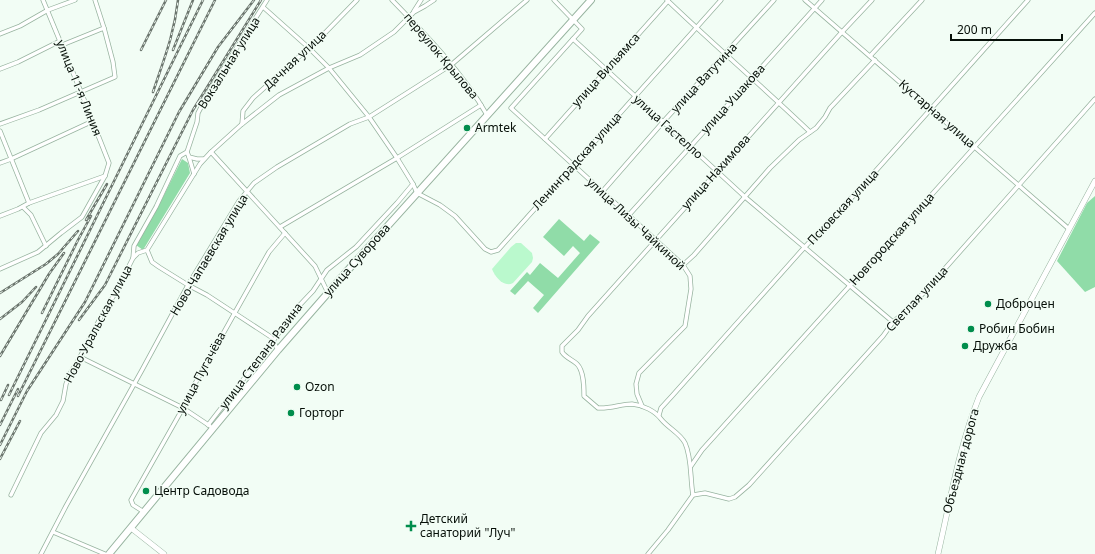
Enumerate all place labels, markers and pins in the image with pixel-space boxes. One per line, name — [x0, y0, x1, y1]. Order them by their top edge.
place label: Armtek — [475, 119, 517, 136]
marker: Armtek — [462, 123, 472, 133]
place label: Доброцен — [996, 295, 1055, 312]
marker: Доброцен — [983, 299, 993, 309]
place label: Робин Бобин — [979, 320, 1055, 337]
marker: Робин Бобин — [966, 324, 976, 334]
place label: Дружба — [973, 337, 1018, 354]
marker: Дружба — [960, 341, 970, 351]
place label: Ozon — [305, 378, 335, 395]
marker: Ozon — [292, 382, 302, 392]
place label: Горторг — [299, 404, 344, 421]
marker: Горторг — [286, 408, 296, 418]
place label: Центр Садовода — [154, 482, 249, 499]
marker: Центр Садовода — [141, 486, 151, 496]
place label: Детский санаторий "Луч" — [420, 510, 516, 541]
marker: Детский санаторий "Луч" — [405, 520, 417, 532]

